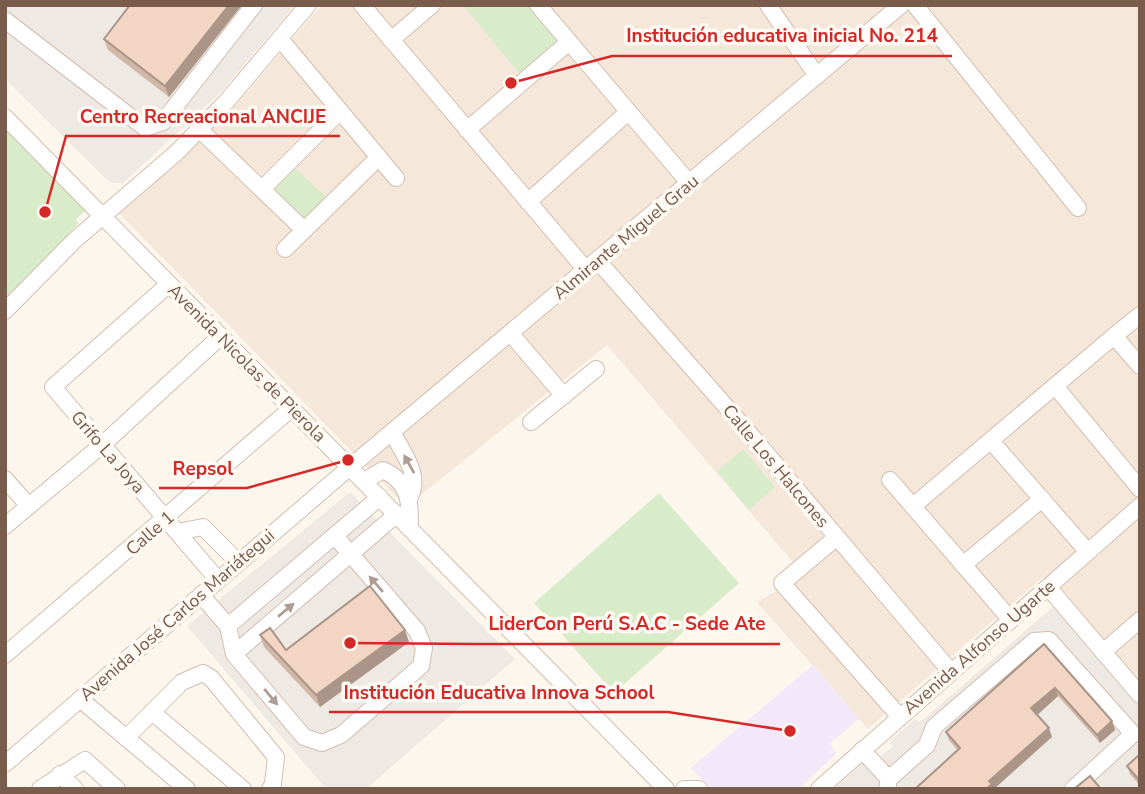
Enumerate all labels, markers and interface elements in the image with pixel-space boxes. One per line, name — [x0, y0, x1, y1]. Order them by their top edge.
callout: Institución educativa inicial No. 214 — [612, 16, 952, 56]
text: Institución educativa inicial No. 214 — [626, 23, 938, 49]
callout: Centro Recreacional ANCIJE — [66, 96, 340, 136]
text: Centro Recreacional ANCIJE — [80, 104, 326, 130]
street label: Almirante Miguel Grau — [548, 169, 704, 305]
street label: Avenida Nicolas de Pierola — [162, 278, 332, 448]
street label: Calle Los Halcones — [717, 399, 835, 533]
street label: Grifo La Joya — [65, 406, 151, 498]
callout: Repsol — [159, 448, 247, 488]
one-way arrow — [403, 454, 415, 474]
text: Repsol — [173, 456, 233, 482]
street label: Calle 1 — [121, 505, 179, 561]
street label: Avenida José Carlos Mariátegui — [74, 524, 280, 706]
street label: Avenida Alfonso Ugarte — [898, 574, 1060, 720]
one-way arrow — [369, 575, 384, 592]
one-way arrow — [277, 602, 295, 617]
callout: LiderCon Perú S.A.C - Sede Ate — [475, 604, 780, 644]
text: LiderCon Perú S.A.C - Sede Ate — [488, 611, 766, 637]
callout: Institución Educativa Innova School — [329, 672, 668, 712]
text: Institución Educativa Innova School — [343, 680, 655, 706]
one-way arrow — [263, 689, 278, 706]

